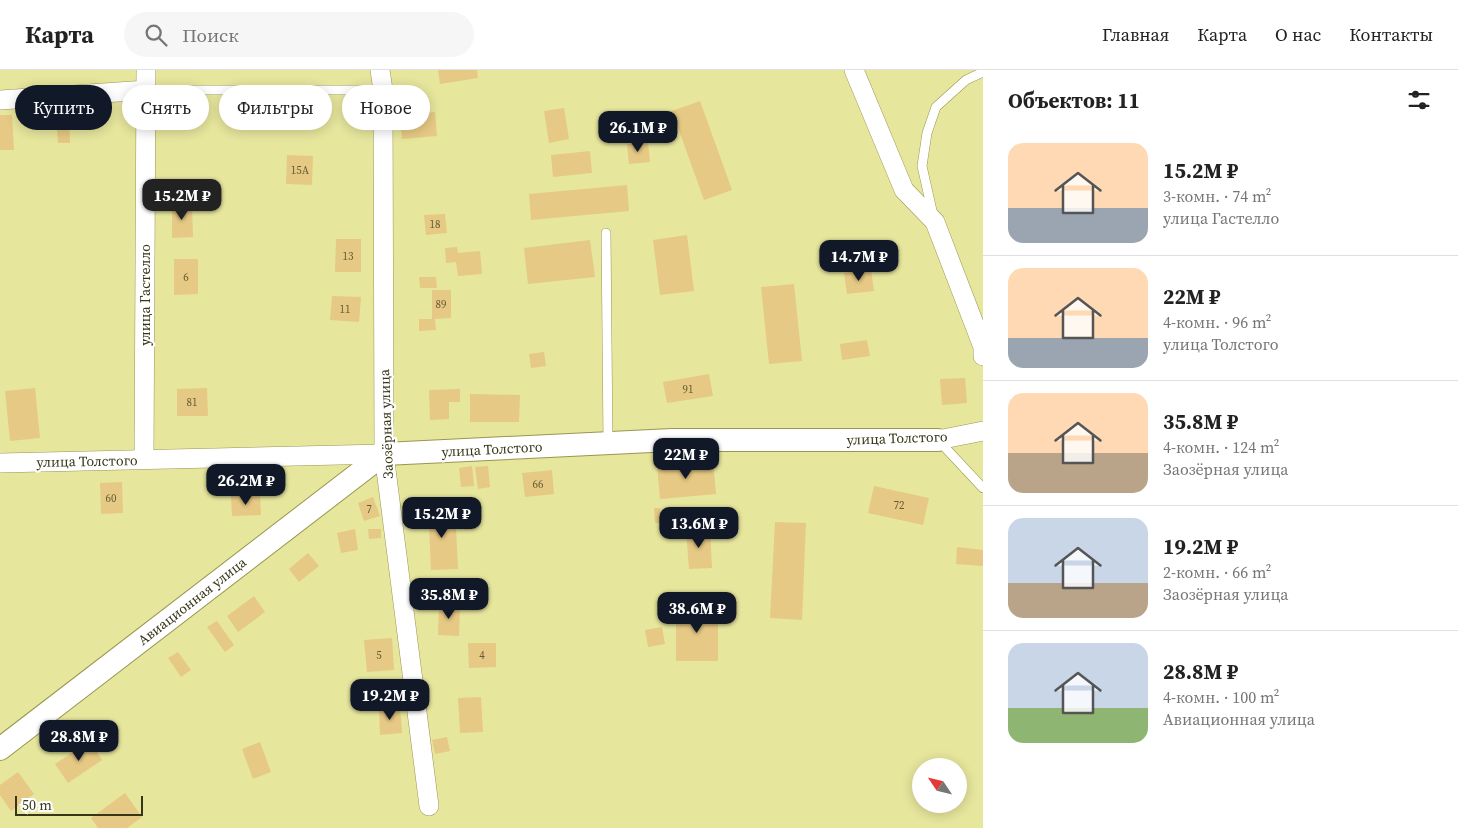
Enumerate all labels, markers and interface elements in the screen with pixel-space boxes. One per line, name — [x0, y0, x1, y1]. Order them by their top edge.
search box — [124, 12, 474, 57]
text: Карта — [25, 18, 94, 51]
icon: search — [142, 21, 170, 49]
text: Поиск — [182, 22, 239, 48]
text: Главная — [1102, 22, 1169, 47]
text: Карта — [1197, 22, 1247, 47]
text: О нас — [1275, 22, 1321, 47]
text: Контакты — [1349, 22, 1433, 47]
chip: Купить — [15, 85, 112, 130]
chip: Снять — [122, 85, 209, 130]
chip: Фильтры — [219, 85, 332, 130]
chip: Новое — [342, 85, 430, 130]
text: Объектов: 11 — [1008, 86, 1140, 115]
icon: filters — [1405, 86, 1433, 114]
pin: 26.1M ₽ — [592, 111, 684, 153]
text: 26.1M ₽ — [609, 116, 667, 138]
text: 15.2M ₽ — [1163, 156, 1238, 185]
house number: 15А — [291, 163, 310, 178]
icon: home — [1048, 163, 1108, 223]
pin: 15.2M ₽ — [136, 178, 228, 221]
text: 15.2M ₽ — [153, 184, 211, 206]
text: 3-комн. · 74 m² — [1163, 185, 1271, 207]
text: улица Гастелло — [1163, 207, 1279, 229]
house number: 18 — [430, 217, 441, 232]
pin: 14.7M ₽ — [813, 240, 905, 282]
street label: улица Гастелло — [135, 244, 155, 346]
text: 14.7M ₽ — [830, 245, 888, 267]
house number: 13 — [343, 249, 354, 264]
house number: 6 — [183, 270, 189, 285]
text: 22M ₽ — [1163, 282, 1220, 311]
icon: home — [1048, 288, 1108, 348]
house number: 89 — [436, 297, 447, 312]
house number: 11 — [340, 302, 351, 317]
text: 4-комн. · 96 m² — [1163, 311, 1271, 333]
text: улица Толстого — [1163, 333, 1279, 355]
street label: Заозёрная улица — [374, 368, 398, 479]
house number: 91 — [683, 382, 694, 397]
house number: 81 — [187, 395, 198, 410]
text: 35.8M ₽ — [1163, 407, 1238, 436]
icon: home — [1048, 413, 1108, 473]
street label: улица Толстого — [846, 426, 948, 450]
street label: улица Толстого — [441, 436, 543, 462]
text: 4-комн. · 124 m² — [1163, 436, 1279, 458]
pin: 22M ₽ — [651, 438, 721, 480]
text: 22M ₽ — [664, 443, 708, 465]
street label: улица Толстого — [36, 450, 138, 472]
text: Заозёрная улица — [1163, 458, 1288, 480]
pin: 26.2M ₽ — [200, 464, 292, 506]
text: 26.2M ₽ — [217, 469, 275, 491]
house number: 66 — [533, 477, 544, 492]
house number: 60 — [106, 491, 117, 506]
pin: 15.2M ₽ — [396, 496, 488, 539]
house number: 72 — [894, 498, 905, 513]
house number: 7 — [366, 502, 372, 517]
text: 15.2M ₽ — [413, 502, 471, 524]
pin: 13.6M ₽ — [653, 506, 745, 549]
text: 13.6M ₽ — [670, 512, 728, 534]
text: 19.2M ₽ — [1163, 532, 1238, 561]
icon: home — [1048, 538, 1108, 598]
street label: Авиационная улица — [133, 552, 251, 650]
text: 2-комн. · 66 m² — [1163, 561, 1271, 583]
pin: 35.8M ₽ — [403, 578, 495, 620]
text: 35.8M ₽ — [420, 583, 478, 605]
text: Заозёрная улица — [1163, 583, 1288, 605]
pin: 38.6M ₽ — [651, 592, 743, 634]
text: 38.6M ₽ — [668, 597, 726, 619]
house number: 5 — [376, 648, 382, 663]
house number: 4 — [479, 648, 485, 663]
text: 28.8M ₽ — [1163, 657, 1238, 686]
icon: home — [1048, 663, 1108, 723]
pin: 19.2M ₽ — [344, 678, 436, 721]
text: 19.2M ₽ — [361, 684, 419, 706]
text: 4-комн. · 100 m² — [1163, 686, 1279, 708]
text: Авиационная улица — [1163, 708, 1315, 730]
pin: 28.8M ₽ — [33, 720, 125, 762]
text: 28.8M ₽ — [50, 725, 108, 747]
north arrow — [912, 758, 968, 812]
map controls — [912, 758, 967, 813]
scale bar — [15, 793, 142, 816]
text: 50 m — [22, 795, 52, 815]

